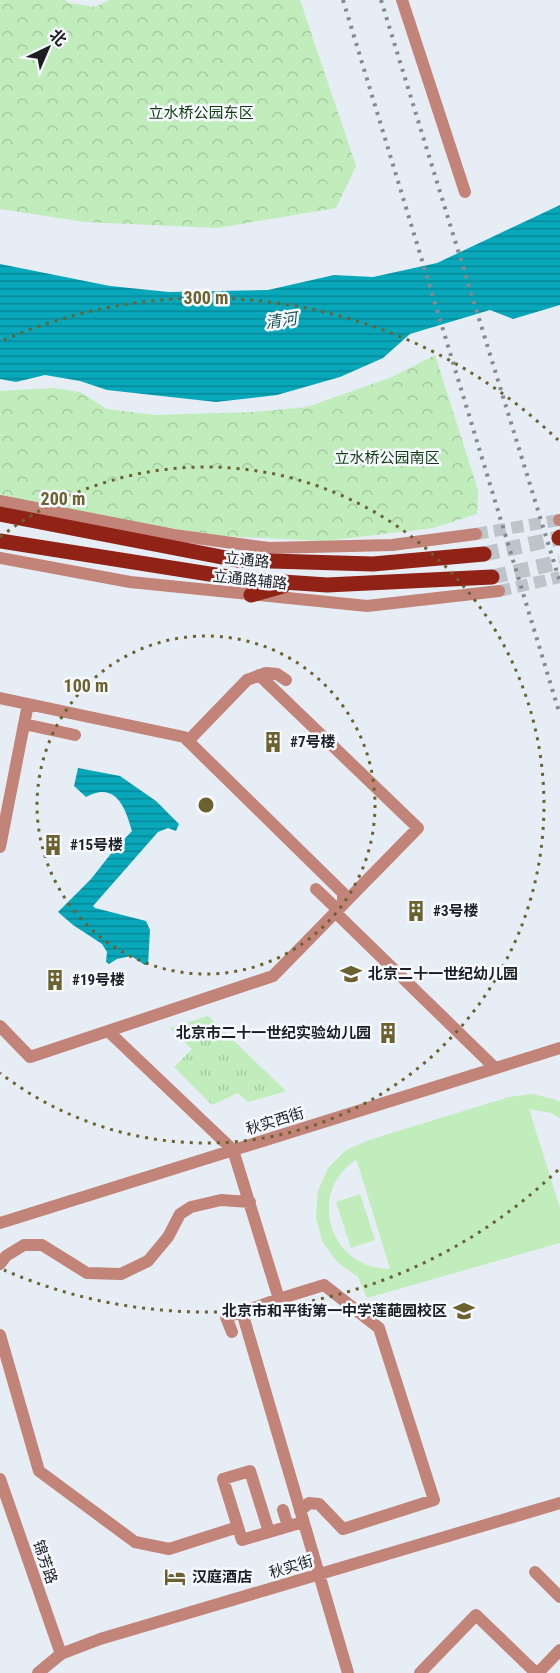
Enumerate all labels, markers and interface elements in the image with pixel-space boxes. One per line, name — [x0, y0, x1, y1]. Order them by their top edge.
north arrow — [18, 18, 78, 78]
text: 北 — [46, 25, 70, 50]
park label: 立水桥公园东区 — [148, 104, 254, 122]
text: 300 m — [184, 287, 228, 308]
water label: 清河 — [264, 308, 301, 332]
park label: 立水桥公园南区 — [334, 449, 440, 467]
text: 200 m — [41, 488, 85, 509]
street label: 立通路 — [224, 549, 270, 571]
street label: 立通路辅路 — [212, 567, 288, 593]
text: 100 m — [64, 675, 108, 696]
building icon: #7号楼 — [261, 730, 285, 754]
place label: #7号楼 — [290, 733, 336, 751]
centre of rings — [196, 795, 216, 815]
building icon: #15号楼 — [41, 833, 65, 857]
place label: #15号楼 — [70, 836, 123, 854]
building icon: #3号楼 — [404, 899, 428, 923]
place label: #3号楼 — [433, 902, 479, 920]
school or university icon: 北京二十一世纪幼儿园 — [339, 962, 363, 986]
place label: 北京二十一世纪幼儿园 — [368, 965, 518, 983]
building icon: #19号楼 — [43, 968, 67, 992]
place label: #19号楼 — [72, 971, 125, 989]
building icon: 北京市二十一世纪实验幼儿园 — [376, 1021, 400, 1045]
place label: 北京市二十一世纪实验幼儿园 — [176, 1024, 371, 1042]
street label: 秋实西街 — [244, 1104, 306, 1138]
school or university icon: 北京市和平街第一中学莲葩园校区 — [452, 1299, 476, 1323]
place label: 北京市和平街第一中学莲葩园校区 — [222, 1302, 447, 1320]
street label: 锦芳路 — [29, 1538, 61, 1586]
street label: 秋实街 — [267, 1552, 315, 1582]
hotel icon: 汉庭酒店 — [163, 1565, 187, 1589]
place label: 汉庭酒店 — [192, 1568, 252, 1586]

